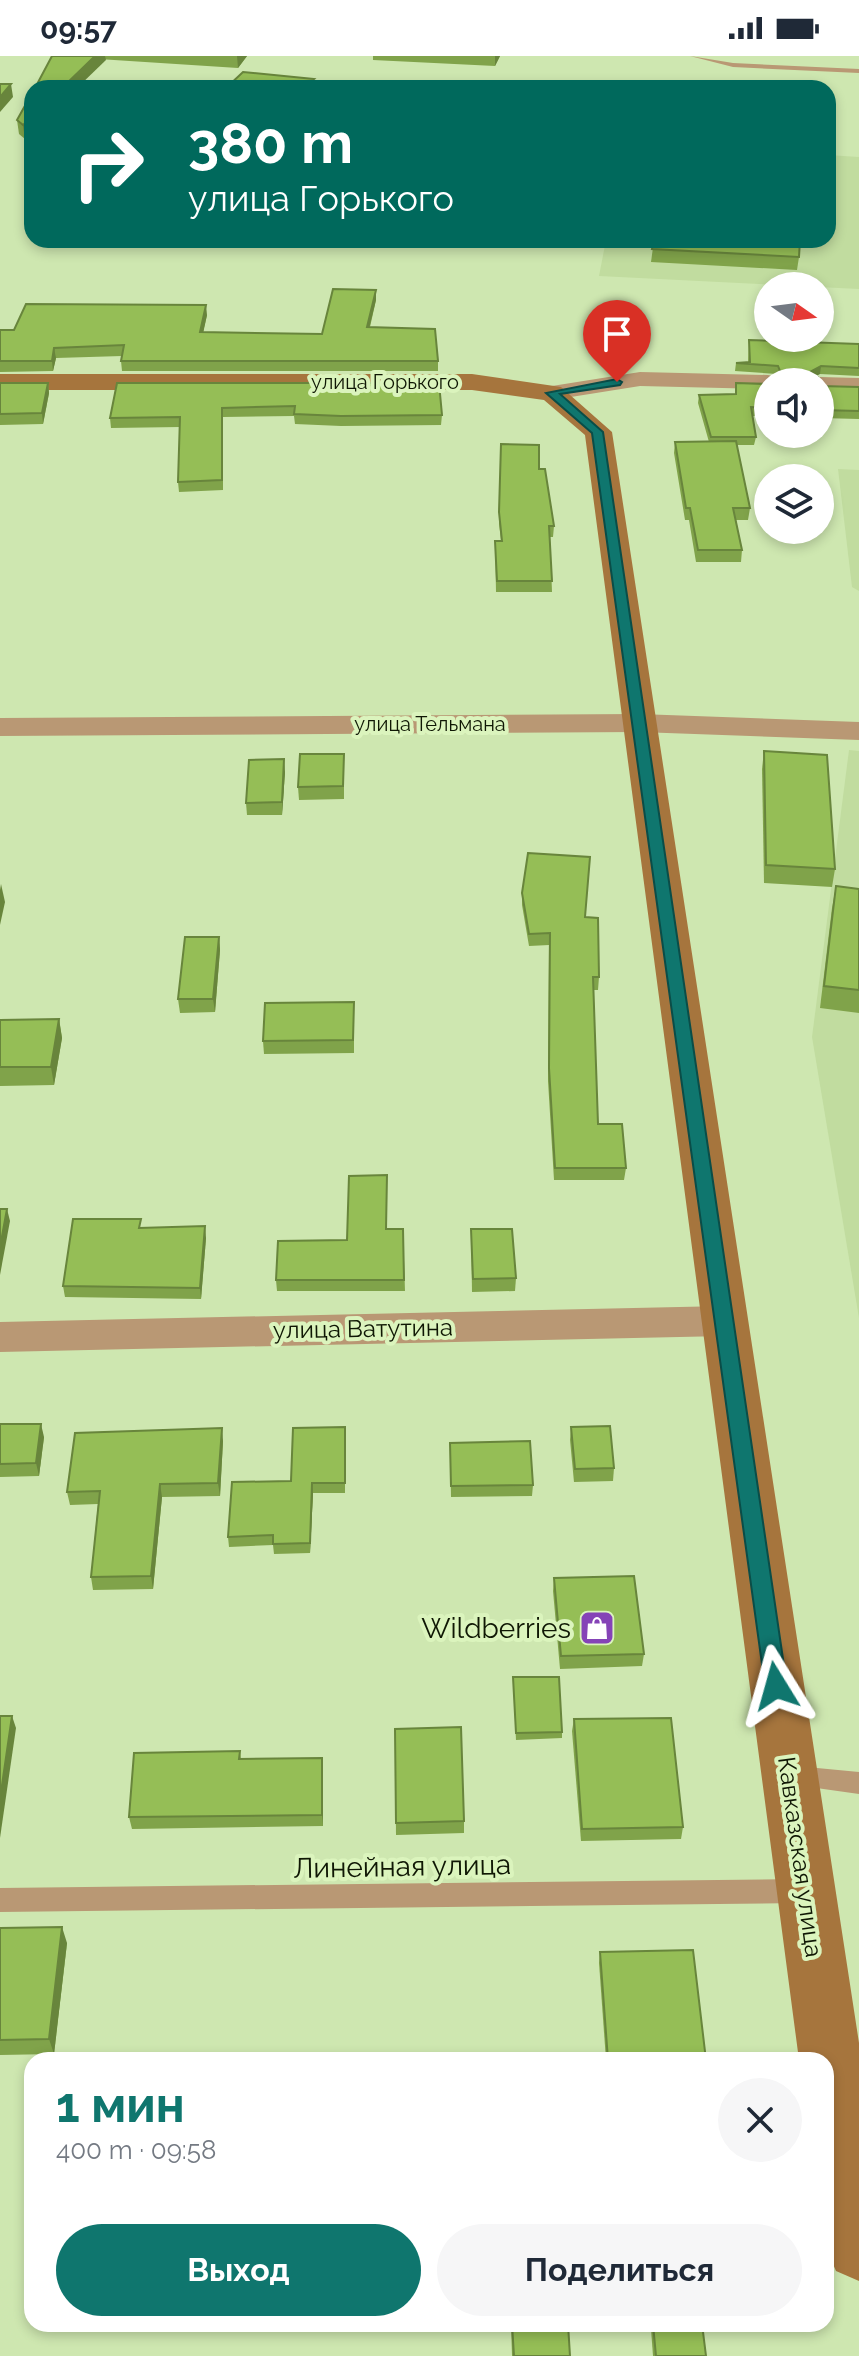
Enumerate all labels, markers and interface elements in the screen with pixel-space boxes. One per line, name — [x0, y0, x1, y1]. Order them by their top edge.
text: 09:57 — [40, 11, 117, 46]
text: 380 m — [188, 110, 353, 176]
icon: right — [56, 112, 160, 216]
text: улица Горького — [188, 177, 454, 219]
north arrow — [754, 272, 834, 352]
map controls — [754, 272, 834, 544]
pin — [583, 300, 651, 382]
icon: arrive — [595, 312, 639, 356]
button: sound — [754, 368, 834, 448]
street label: улица Горького — [311, 370, 459, 394]
button: layers — [754, 464, 834, 544]
street label: улица Тельмана — [354, 712, 506, 736]
street label: улица Ватутина — [273, 1312, 453, 1345]
shop icon: Wildberries — [578, 1609, 616, 1647]
place label: Wildberries — [421, 1612, 571, 1645]
position arrow — [734, 1644, 818, 1728]
street label: Кавказская улица — [772, 1755, 829, 1959]
street label: Линейная улица — [293, 1848, 511, 1885]
text: 1 мин — [56, 2077, 185, 2133]
button: close — [718, 2078, 802, 2162]
text: 400 m · 09:58 — [56, 2135, 216, 2165]
button: Выход — [56, 2224, 421, 2316]
button: Поделиться — [437, 2224, 802, 2316]

